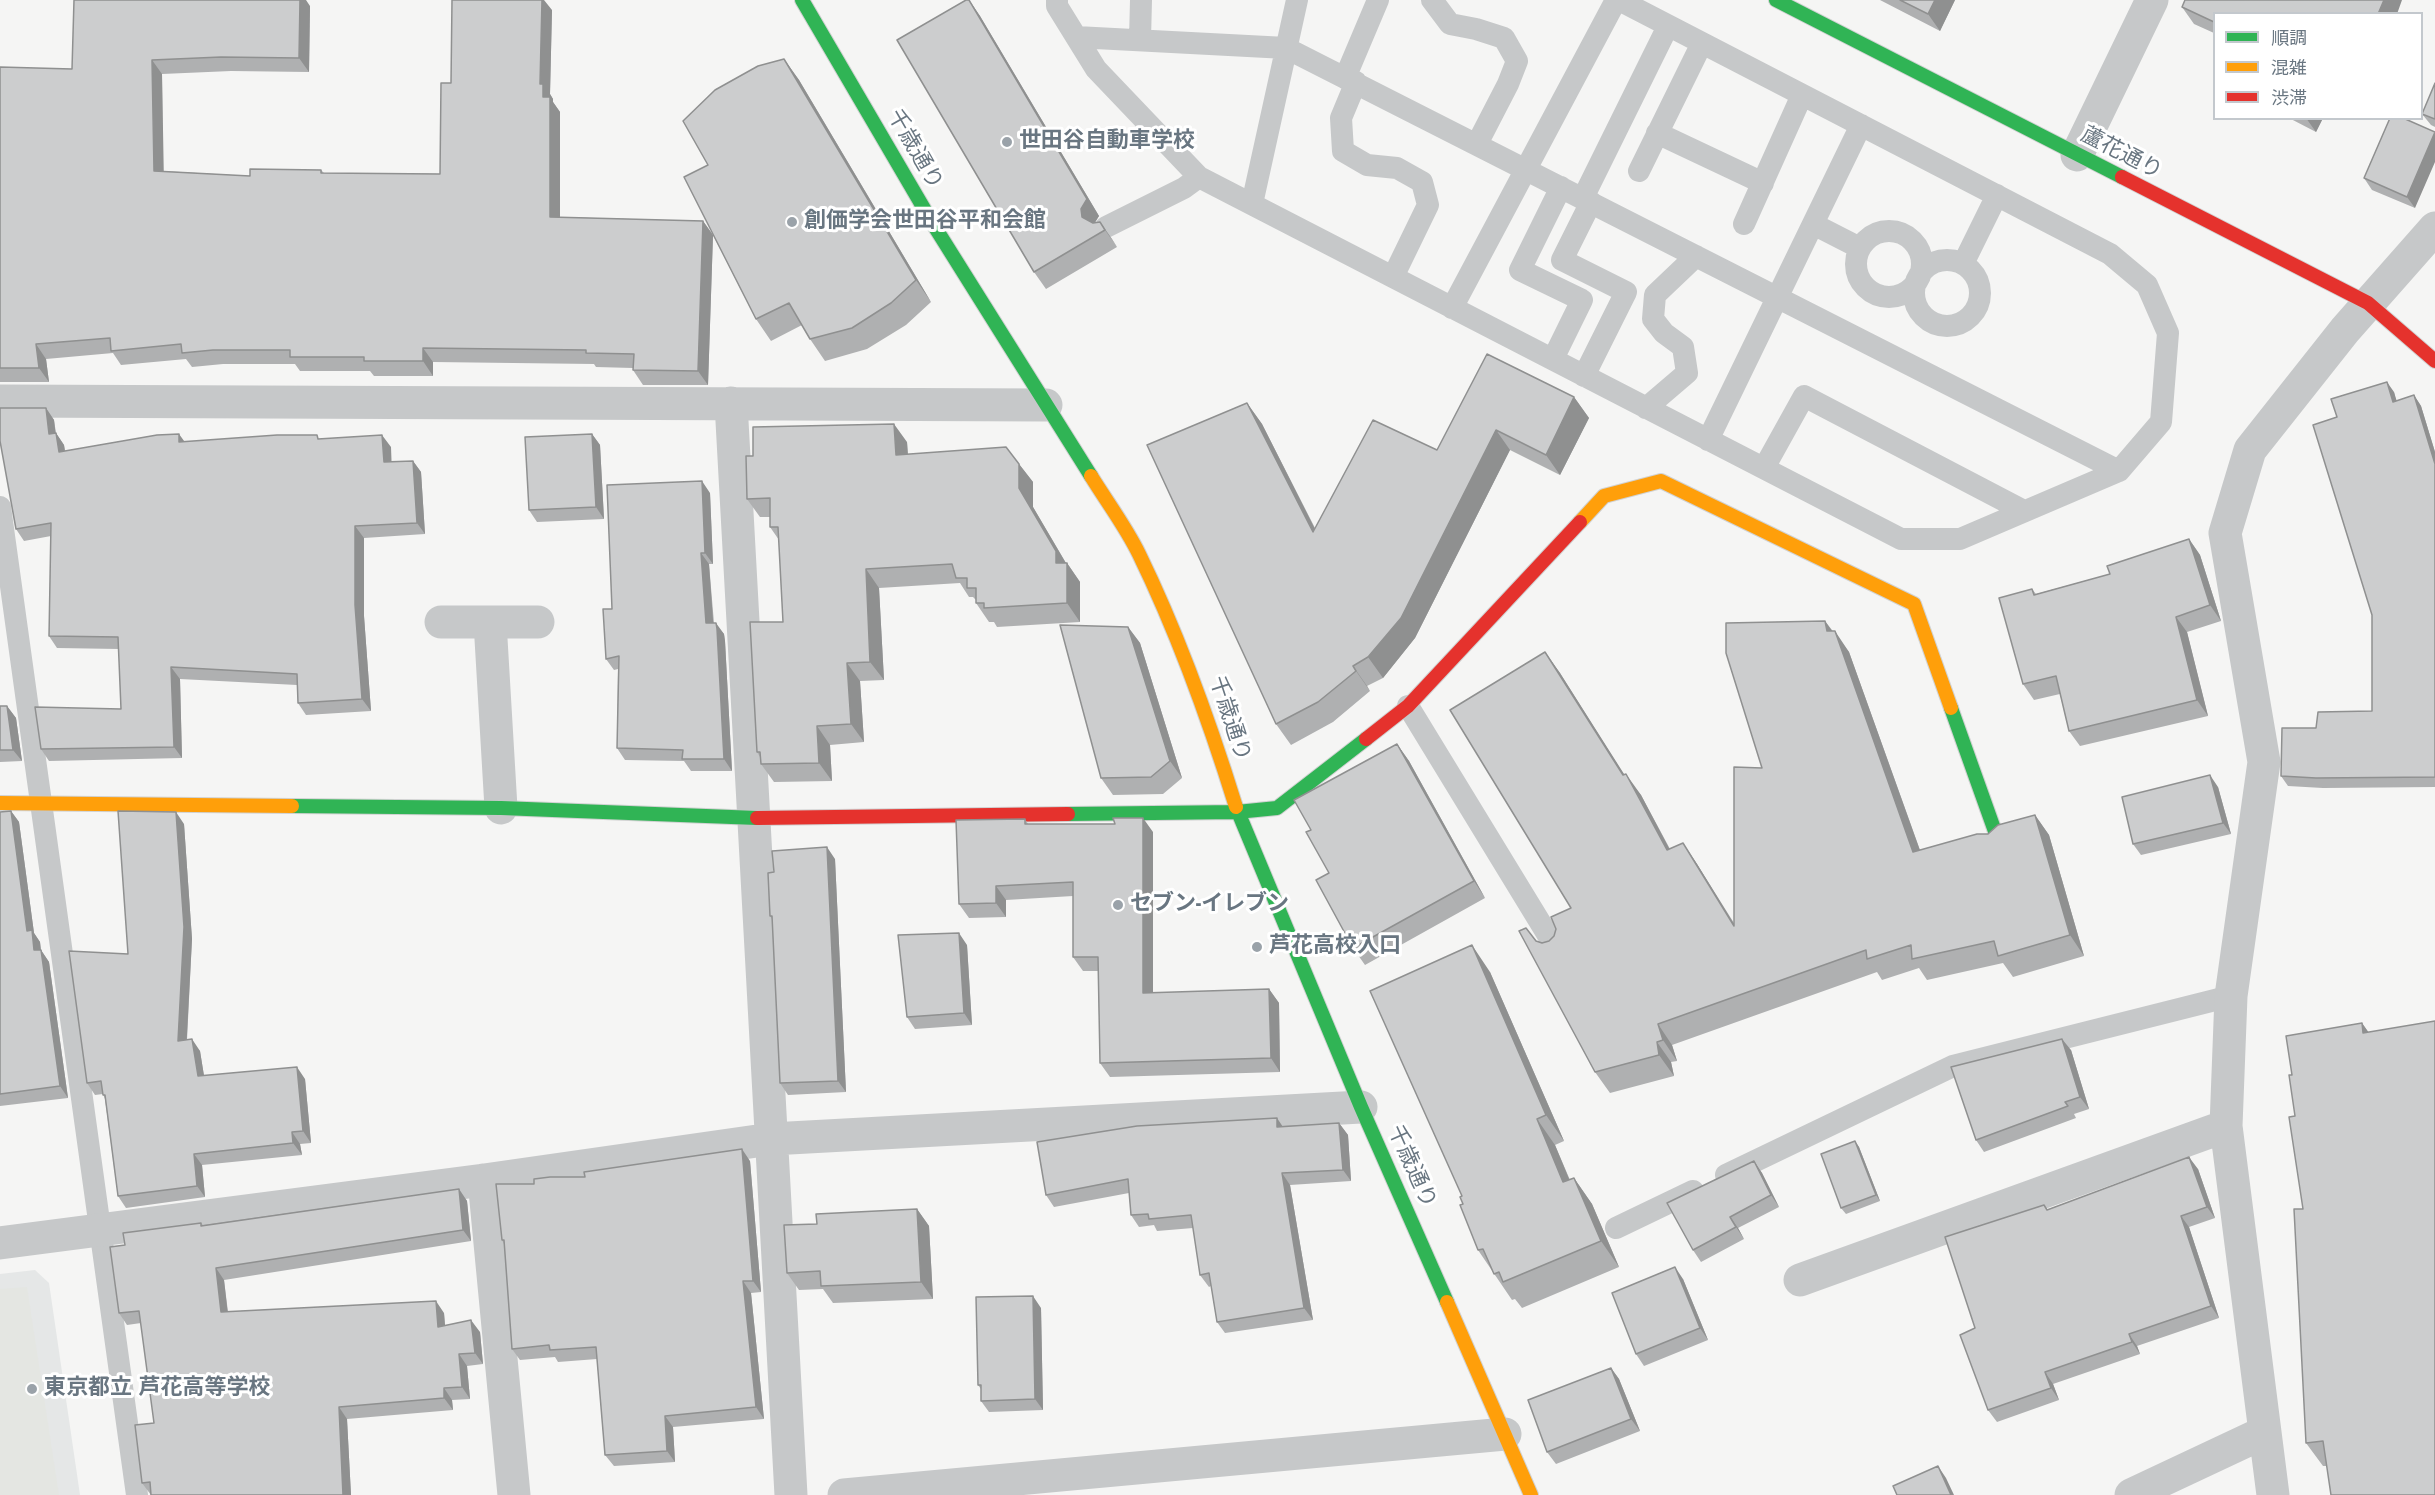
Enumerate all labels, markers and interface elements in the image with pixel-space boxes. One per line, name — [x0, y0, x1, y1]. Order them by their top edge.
legend — [2213, 12, 2423, 120]
text: 順調 — [2271, 25, 2307, 51]
text: 混雑 — [2271, 55, 2307, 81]
text: 渋滞 — [2271, 85, 2307, 111]
street label: 千歳通り — [881, 105, 947, 195]
street label: 蘆花通り — [2076, 122, 2166, 186]
place label: 世田谷自動車学校 — [1019, 129, 1195, 155]
marker: 世田谷自動車学校 — [1000, 135, 1014, 149]
place label: 創価学会世田谷平和会館 — [804, 209, 1046, 235]
marker: 創価学会世田谷平和会館 — [785, 215, 799, 229]
street label: 千歳通り — [1203, 673, 1255, 765]
place label: セブン-イレブン — [1130, 892, 1289, 918]
marker: セブン-イレブン — [1111, 898, 1125, 912]
place label: 芦花高校入口 — [1269, 934, 1401, 960]
marker: 芦花高校入口 — [1250, 940, 1264, 954]
street label: 千歳通り — [1381, 1121, 1441, 1213]
place label: 東京都立 芦花高等学校 — [44, 1376, 271, 1402]
marker: 東京都立 芦花高等学校 — [25, 1382, 39, 1396]

